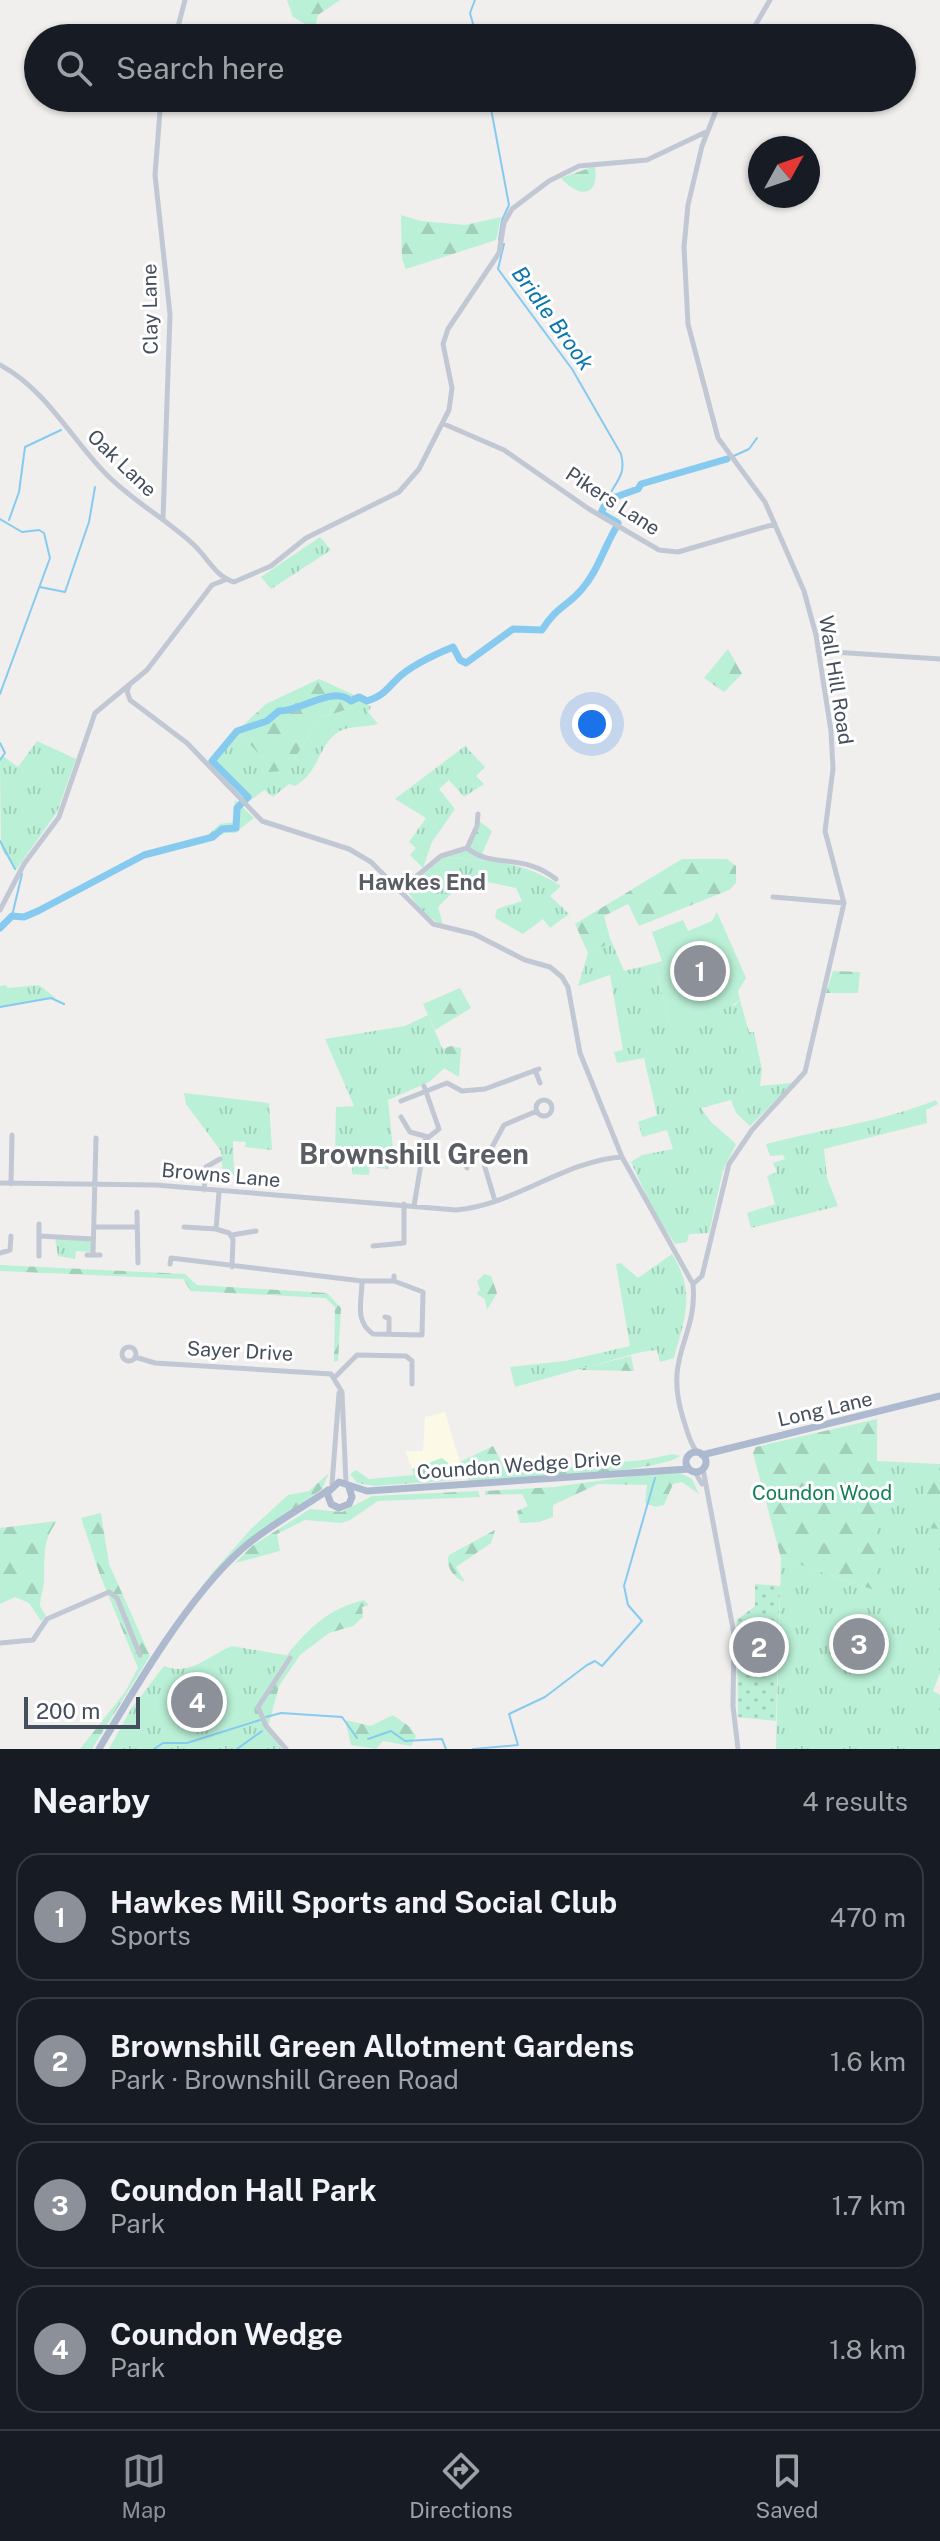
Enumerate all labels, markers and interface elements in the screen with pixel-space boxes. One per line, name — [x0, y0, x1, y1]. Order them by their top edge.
search box — [24, 24, 916, 112]
icon: search — [52, 46, 96, 90]
text: Search here — [116, 50, 284, 86]
north arrow — [748, 136, 820, 208]
water label: Bridle Brook — [507, 261, 599, 375]
street label: Clay Lane — [137, 263, 163, 355]
street label: Oak Lane — [82, 424, 162, 502]
street label: Pikers Lane — [561, 462, 665, 540]
street label: Wall Hill Road — [814, 614, 858, 746]
your location — [572, 704, 612, 744]
district label: Hawkes End — [358, 869, 486, 895]
pin: 1 — [674, 941, 726, 1001]
district label: Brownshill Green — [299, 1137, 529, 1170]
street label: Browns Lane — [161, 1158, 281, 1192]
street label: Sayer Drive — [186, 1336, 294, 1366]
street label: Long Lane — [775, 1386, 875, 1432]
street label: Coundon Wedge Drive — [416, 1446, 622, 1484]
park label: Coundon Wood — [752, 1481, 892, 1505]
pin: 3 — [833, 1614, 885, 1674]
pin: 2 — [733, 1617, 785, 1677]
pin: 4 — [171, 1672, 223, 1732]
scale bar — [24, 1693, 140, 1729]
text: 200 m — [36, 1698, 100, 1724]
text: Nearby — [32, 1781, 150, 1821]
text: 4 results — [802, 1786, 908, 1817]
text: Hawkes Mill Sports and Social Club — [110, 1884, 617, 1920]
text: 1 — [54, 1902, 66, 1933]
text: 470 m — [830, 1902, 906, 1933]
text: Sports — [110, 1920, 191, 1951]
text: Brownshill Green Allotment Gardens — [110, 2028, 634, 2064]
text: 2 — [52, 2046, 68, 2077]
text: 1.6 km — [830, 2046, 906, 2077]
text: Park · Brownshill Green Road — [110, 2064, 459, 2095]
text: Coundon Hall Park — [110, 2172, 377, 2208]
text: 3 — [51, 2190, 69, 2221]
text: 1.7 km — [832, 2190, 906, 2221]
text: Park — [110, 2208, 165, 2239]
text: Coundon Wedge — [110, 2316, 343, 2352]
text: 4 — [51, 2334, 69, 2365]
text: 1.8 km — [829, 2334, 906, 2365]
text: Park — [110, 2352, 165, 2383]
tab: Map — [122, 2449, 166, 2523]
tab: Directions — [409, 2449, 513, 2523]
tab: Saved — [756, 2449, 818, 2523]

